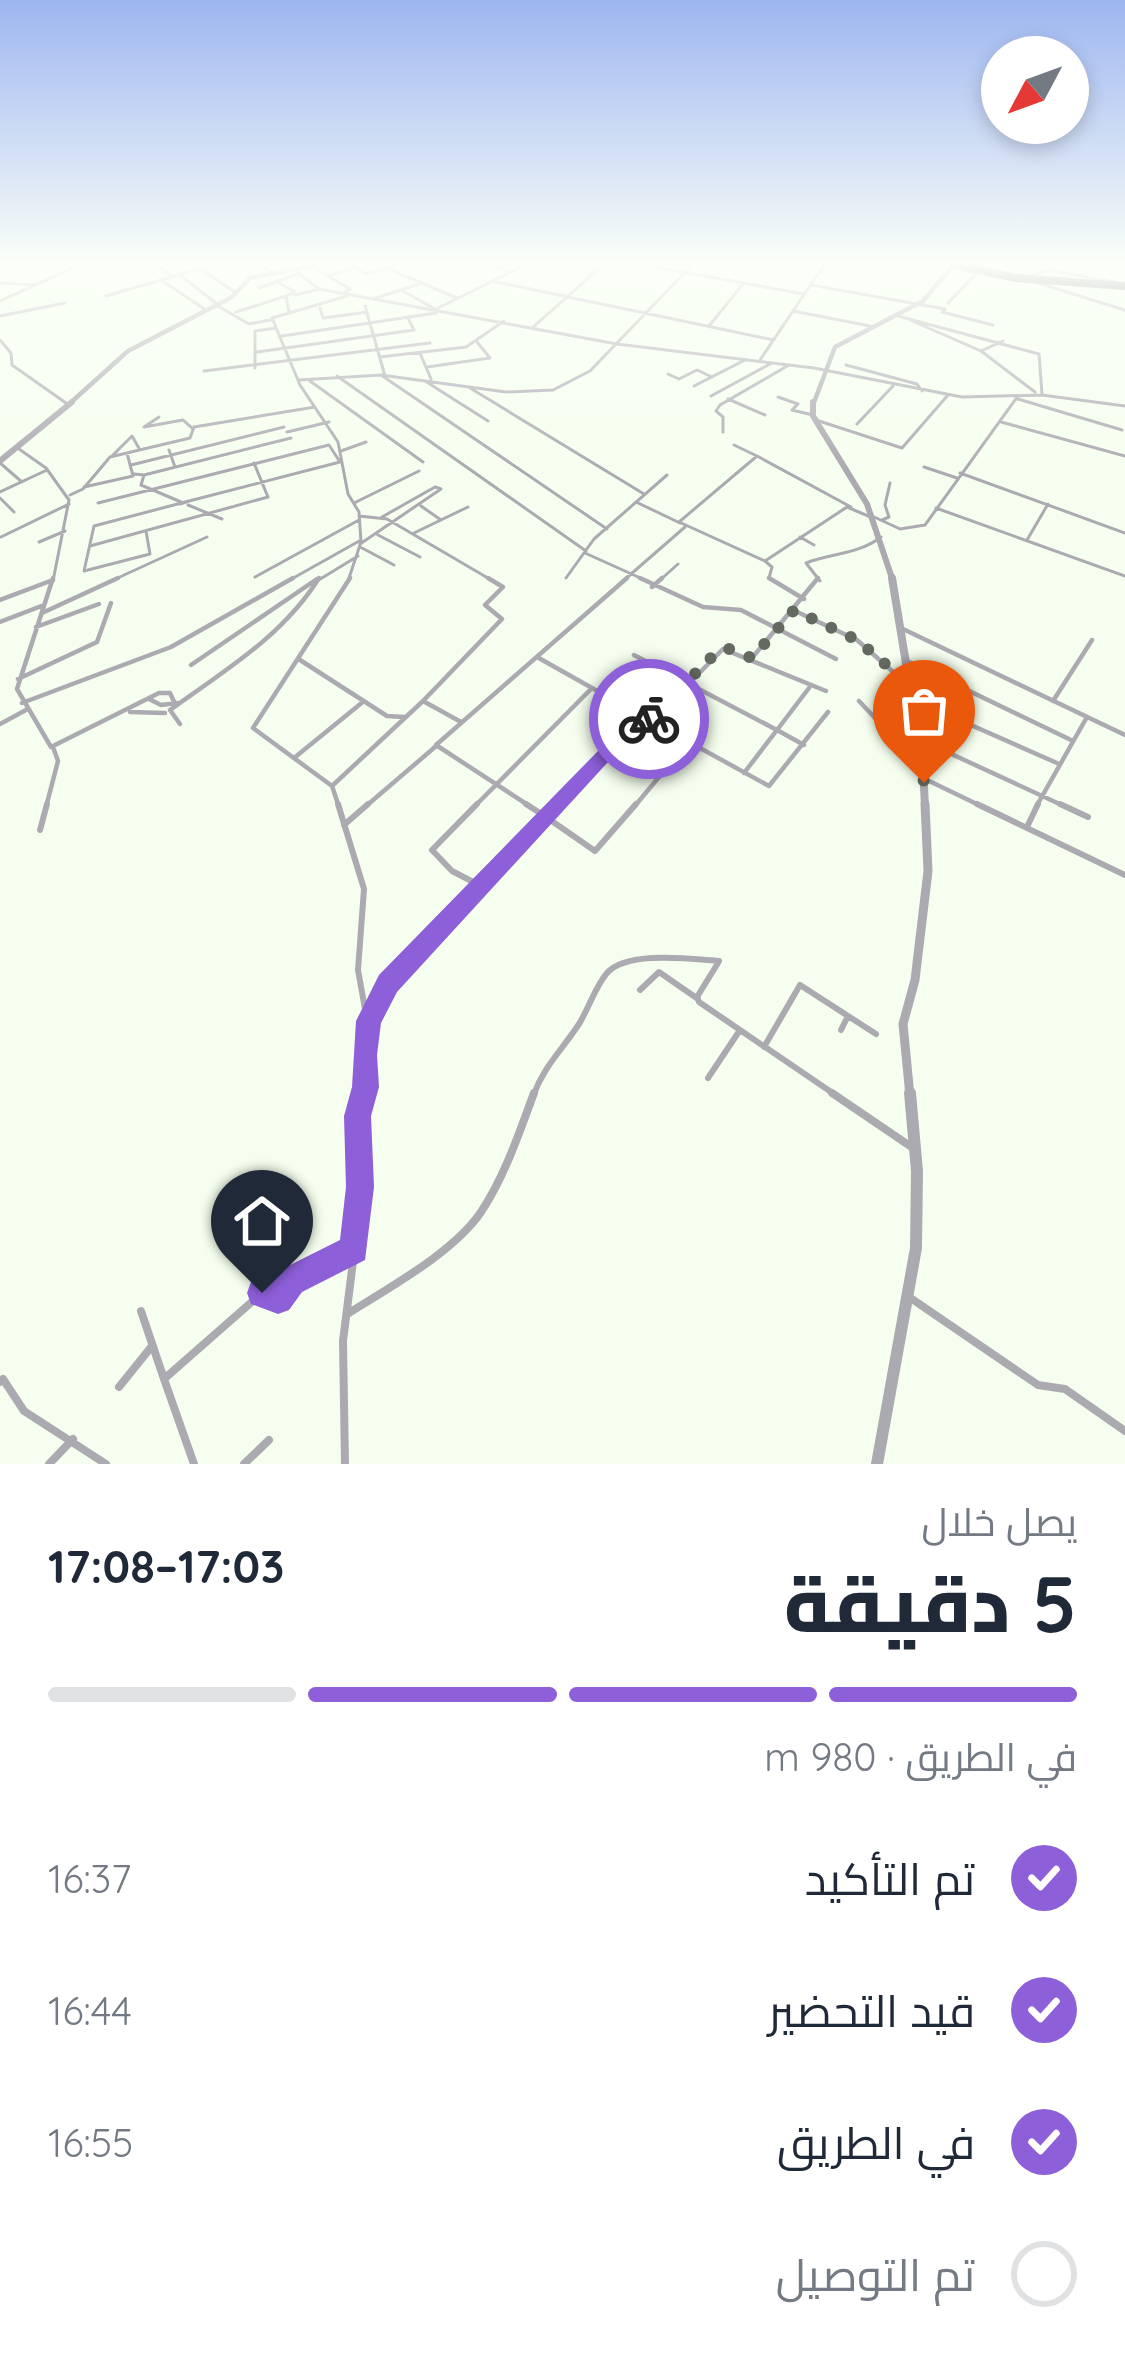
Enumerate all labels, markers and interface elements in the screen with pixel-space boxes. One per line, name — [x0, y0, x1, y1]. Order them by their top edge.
north arrow — [981, 36, 1089, 144]
map controls — [981, 36, 1089, 144]
courier — [589, 659, 709, 779]
pin — [873, 660, 975, 783]
icon: bag — [891, 678, 957, 744]
icon: bike — [616, 686, 682, 752]
pin — [211, 1170, 313, 1293]
icon: home — [229, 1188, 295, 1254]
text: يصل خلال — [922, 1497, 1077, 1546]
text: 17:03–17:08 — [48, 1538, 284, 1594]
text: 5 دقيقة — [784, 1554, 1077, 1652]
text: في الطريق · 980 m — [764, 1732, 1077, 1781]
icon: check — [1011, 1845, 1077, 1911]
text: تم التأكيد — [805, 1850, 975, 1906]
text: 16:37 — [48, 1854, 131, 1903]
icon: check — [1011, 1977, 1077, 2043]
text: قيد التحضير — [768, 1982, 975, 2038]
text: 16:44 — [48, 1986, 132, 2035]
icon: check — [1011, 2109, 1077, 2175]
text: في الطريق — [777, 2114, 975, 2170]
text: 16:55 — [48, 2118, 133, 2167]
text: تم التوصيل — [776, 2246, 975, 2302]

